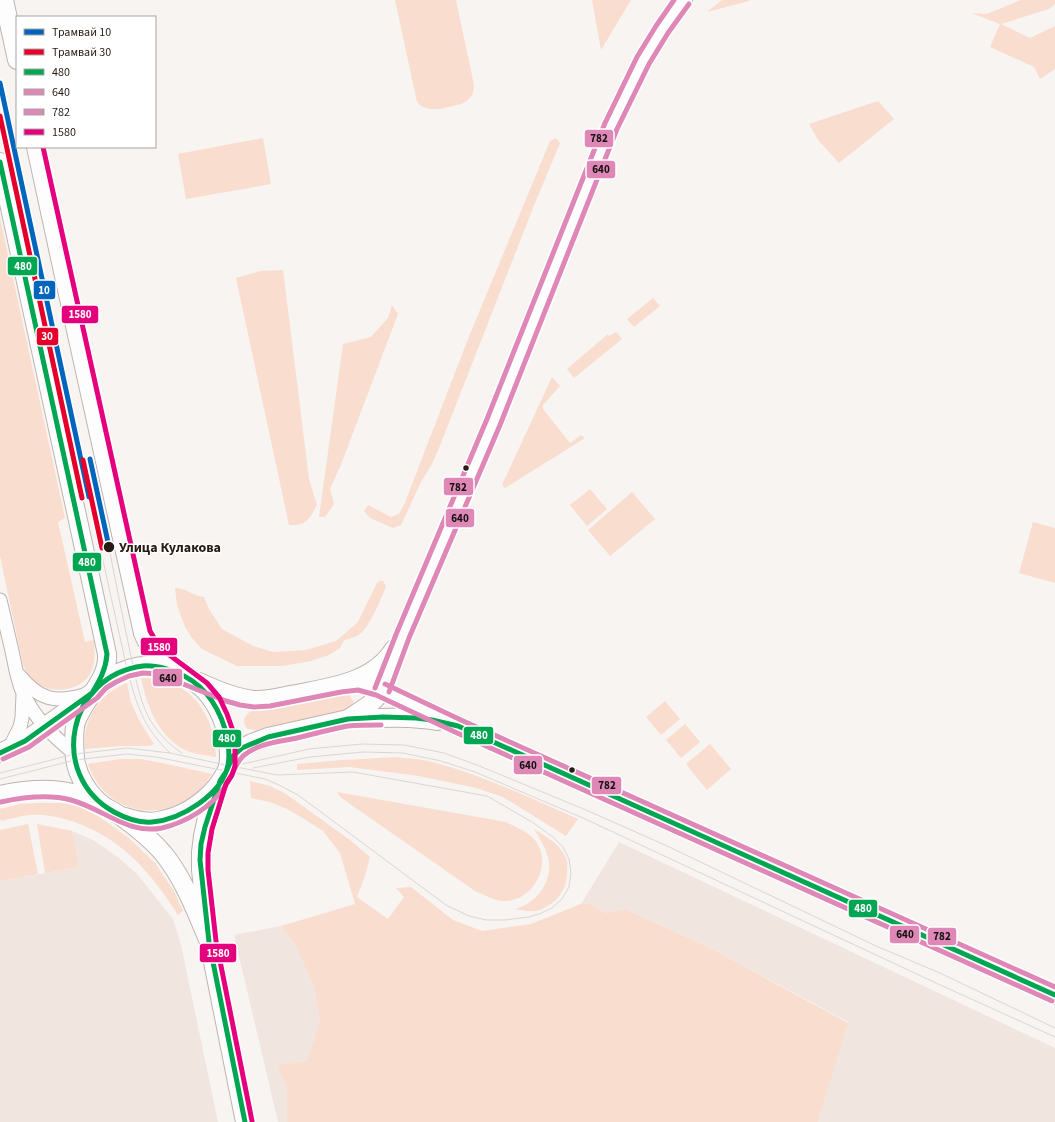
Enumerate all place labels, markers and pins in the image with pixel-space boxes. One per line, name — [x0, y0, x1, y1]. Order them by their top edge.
unlabelled marker — [461, 463, 471, 473]
place label: Улица Кулакова — [119, 538, 221, 558]
marker: Улица Кулакова — [102, 540, 116, 554]
unlabelled marker — [567, 765, 577, 775]

